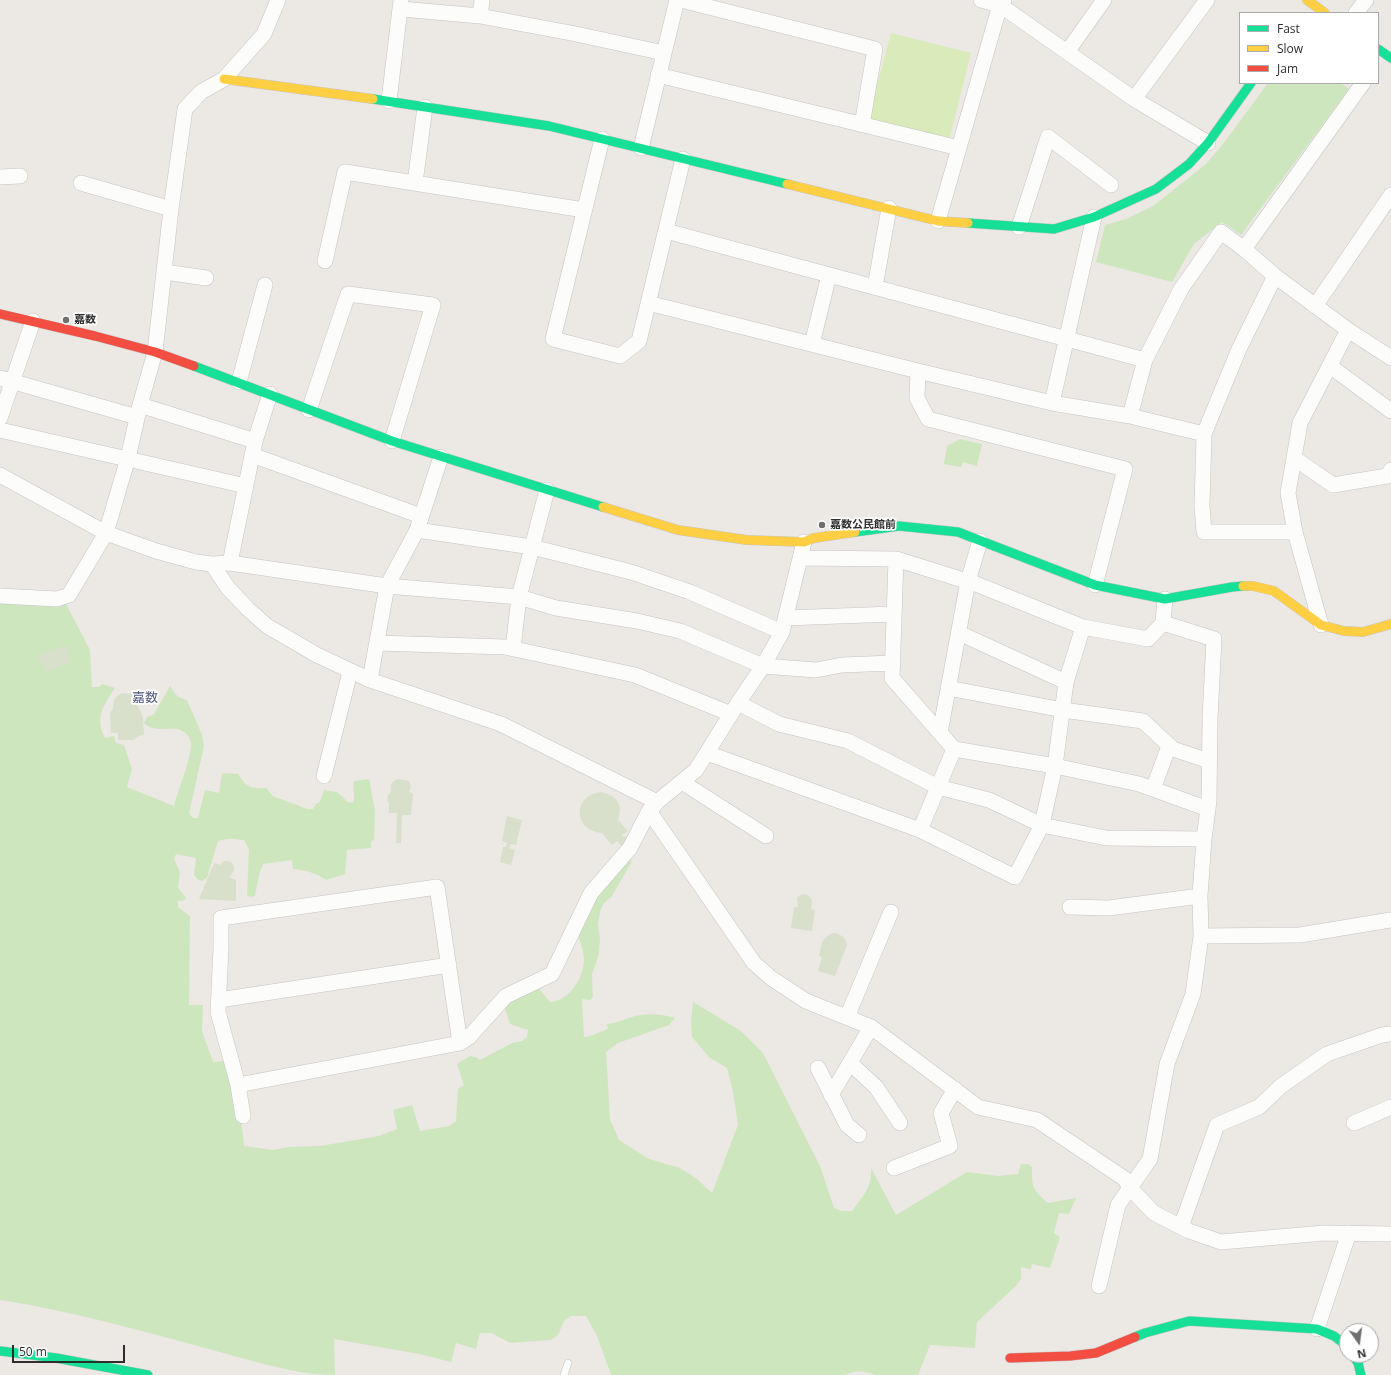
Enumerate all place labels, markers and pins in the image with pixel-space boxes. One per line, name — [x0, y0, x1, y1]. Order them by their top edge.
place label: 嘉数 — [74, 313, 96, 327]
marker: 嘉数 — [61, 315, 71, 325]
place label: 嘉数公民館前 — [830, 518, 896, 532]
marker: 嘉数公民館前 — [817, 520, 827, 530]

